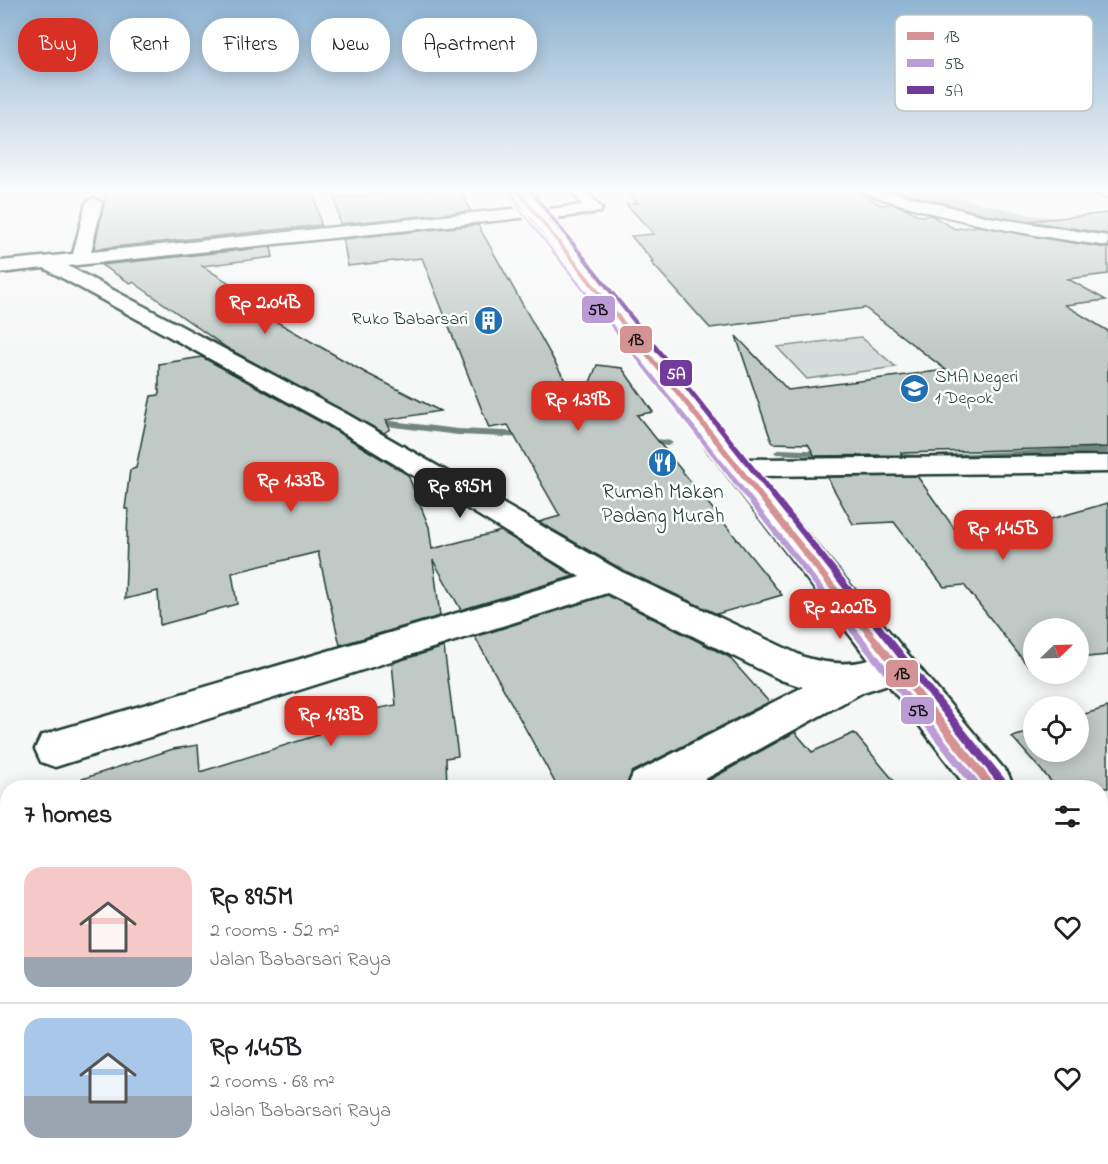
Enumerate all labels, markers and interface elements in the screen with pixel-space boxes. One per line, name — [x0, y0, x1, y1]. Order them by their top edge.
legend — [895, 15, 1093, 111]
chip: Buy — [18, 18, 98, 72]
chip: Rent — [110, 18, 190, 72]
chip: Filters — [202, 18, 299, 72]
chip: New — [311, 18, 390, 72]
chip: Apartment — [402, 18, 537, 72]
text: 1B — [944, 26, 960, 50]
text: 5B — [944, 53, 964, 77]
text: 5A — [944, 80, 963, 104]
pin: Rp 2.04B — [203, 284, 327, 335]
text: Rp 2.04B — [229, 289, 301, 318]
line badge: 5B — [581, 295, 616, 324]
text: 5B — [588, 299, 608, 323]
building icon: Ruko Babarsari — [473, 304, 505, 336]
place label: Ruko Babarsari — [352, 307, 468, 333]
line badge: 1B — [619, 325, 653, 354]
text: 1B — [628, 329, 644, 353]
line badge: 5A — [659, 359, 693, 387]
text: 5A — [666, 363, 686, 387]
place label: SMA Negeri 1 Depok — [935, 365, 1018, 412]
school or university icon: SMA Negeri 1 Depok — [898, 372, 930, 404]
pin: Rp 1.39B — [516, 381, 640, 432]
text: Rp 1.39B — [545, 386, 611, 415]
restaurant icon: Rumah Makan Padang Murah — [647, 446, 679, 478]
pin: Rp 1.33B — [229, 462, 353, 513]
text: Rp 1.33B — [257, 467, 325, 496]
pin: Rp 895M — [405, 468, 515, 519]
text: Rp 895M — [428, 473, 492, 502]
place label: Rumah Makan Padang Murah — [602, 478, 724, 534]
pin: Rp 1.45B — [941, 510, 1065, 561]
text: Rp 1.45B — [968, 515, 1038, 544]
pin: Rp 2.02B — [778, 589, 902, 640]
text: Rp 2.02B — [804, 594, 877, 623]
north arrow — [1023, 618, 1089, 684]
map controls — [1023, 618, 1089, 762]
line badge: 1B — [885, 659, 919, 688]
text: 1B — [894, 663, 910, 687]
pin: Rp 1.93B — [269, 696, 393, 747]
line badge: 5B — [900, 696, 935, 725]
button: locate — [1023, 696, 1089, 762]
text: 5B — [908, 700, 928, 724]
text: Rp 1.93B — [298, 701, 364, 730]
text: 7 homes — [24, 797, 112, 835]
icon: filters — [1051, 800, 1084, 833]
text: Rp 895M — [210, 879, 293, 917]
icon: home — [72, 891, 144, 963]
icon: heart — [1051, 911, 1084, 944]
text: 2 rooms · 52 m² — [210, 917, 340, 946]
text: Jalan Babarsari Raya — [210, 946, 391, 975]
text: Rp 1.45B — [210, 1030, 302, 1068]
icon: home — [72, 1042, 144, 1114]
icon: heart — [1051, 1062, 1084, 1095]
text: 2 rooms · 68 m² — [210, 1068, 335, 1097]
text: Jalan Babarsari Raya — [210, 1097, 391, 1126]

